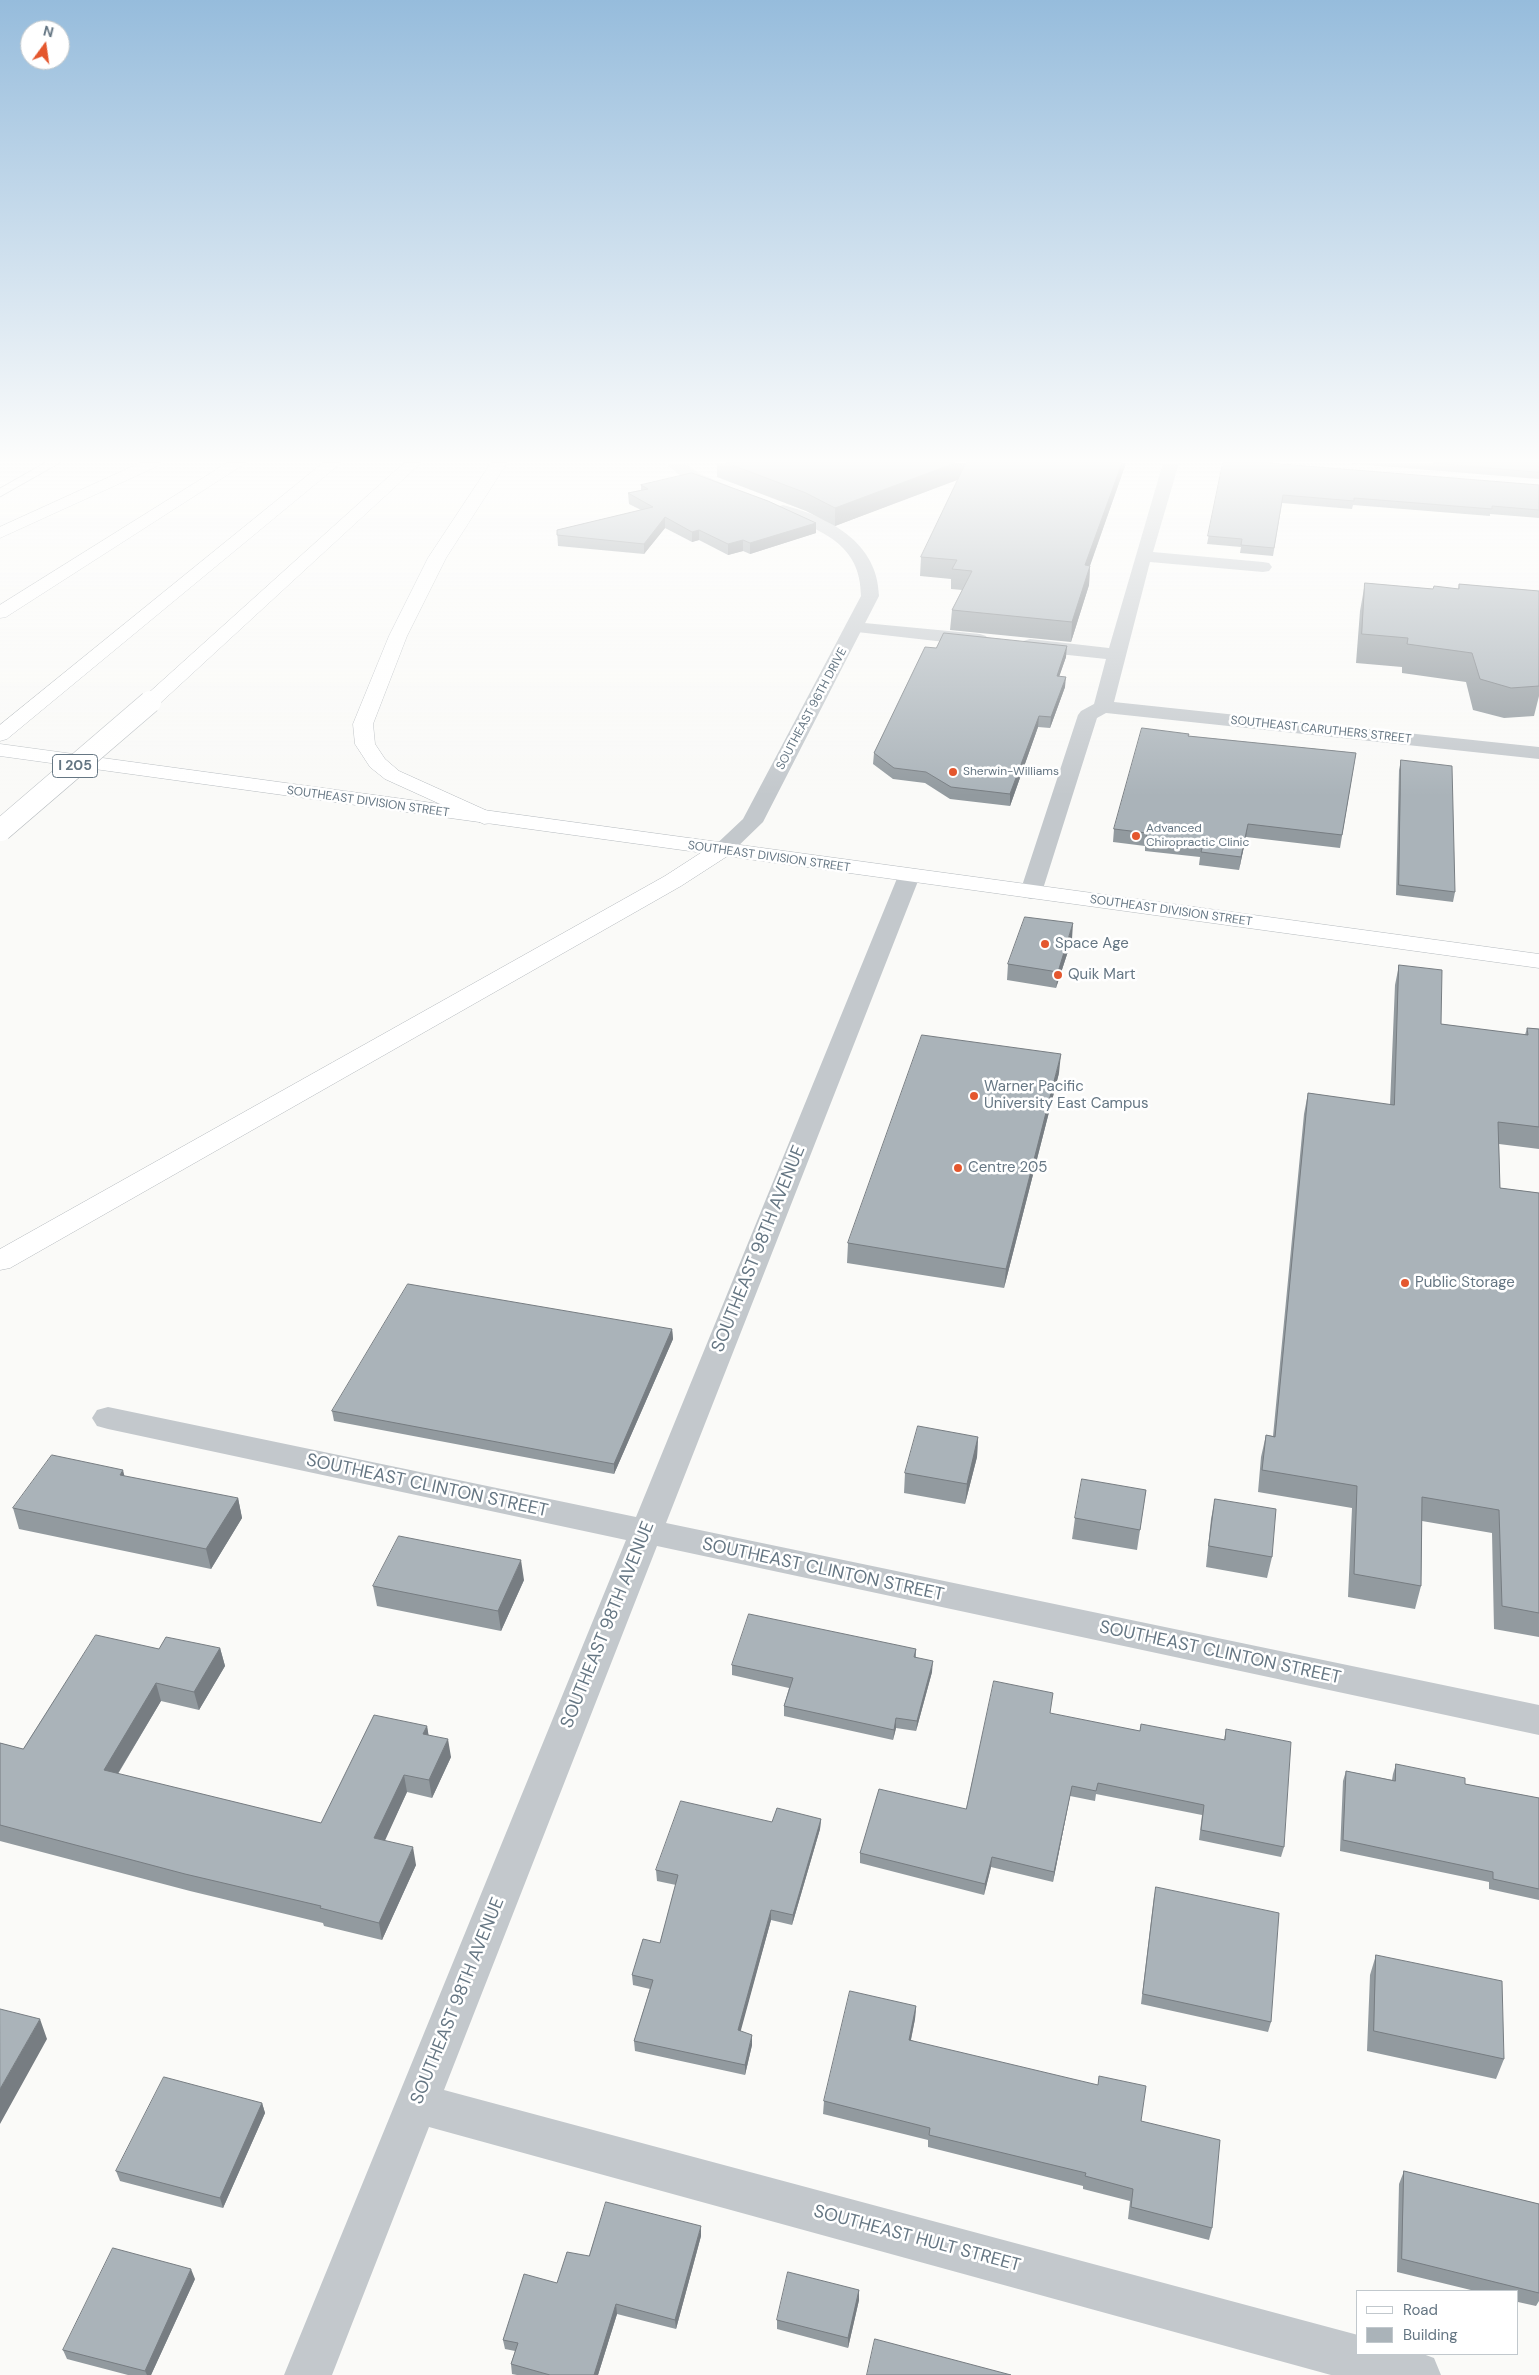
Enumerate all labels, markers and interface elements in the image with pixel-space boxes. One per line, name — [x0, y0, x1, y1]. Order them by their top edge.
north arrow — [20, 20, 70, 70]
text: N — [41, 21, 56, 41]
street label: SOUTHEAST 96TH DRIVE — [774, 645, 850, 773]
street label: SOUTHEAST CARUTHERS STREET — [1230, 713, 1412, 747]
road number: I 205 — [52, 754, 98, 778]
place label: Sherwin-Williams — [963, 765, 1059, 779]
marker: Sherwin-Williams — [947, 766, 959, 778]
street label: SOUTHEAST DIVISION STREET — [286, 783, 450, 821]
place label: Advanced Chiropractic Clinic — [1146, 822, 1249, 850]
marker: Advanced Chiropractic Clinic — [1130, 830, 1142, 842]
street label: SOUTHEAST DIVISION STREET — [687, 838, 851, 876]
street label: SOUTHEAST DIVISION STREET — [1089, 892, 1253, 930]
place label: Space Age — [1055, 935, 1129, 953]
marker: Space Age — [1039, 938, 1051, 950]
place label: Quik Mart — [1068, 966, 1136, 984]
marker: Quik Mart — [1052, 969, 1064, 981]
place label: Warner Pacific University East Campus — [984, 1078, 1148, 1113]
marker: Warner Pacific University East Campus — [968, 1090, 980, 1102]
street label: SOUTHEAST 98TH AVENUE — [708, 1143, 810, 1355]
place label: Centre 205 — [968, 1159, 1047, 1177]
marker: Centre 205 — [952, 1162, 964, 1174]
place label: Public Storage — [1415, 1274, 1515, 1292]
marker: Public Storage — [1399, 1277, 1411, 1289]
street label: SOUTHEAST CLINTON STREET — [304, 1450, 550, 1522]
street label: SOUTHEAST 98TH AVENUE — [557, 1519, 659, 1731]
street label: SOUTHEAST CLINTON STREET — [700, 1534, 946, 1606]
street label: SOUTHEAST CLINTON STREET — [1097, 1617, 1343, 1689]
street label: SOUTHEAST 98TH AVENUE — [407, 1895, 509, 2107]
street label: SOUTHEAST HULT STREET — [811, 2201, 1023, 2277]
legend — [1356, 2290, 1519, 2355]
text: Road — [1403, 2300, 1438, 2320]
text: Building — [1403, 2325, 1458, 2345]

